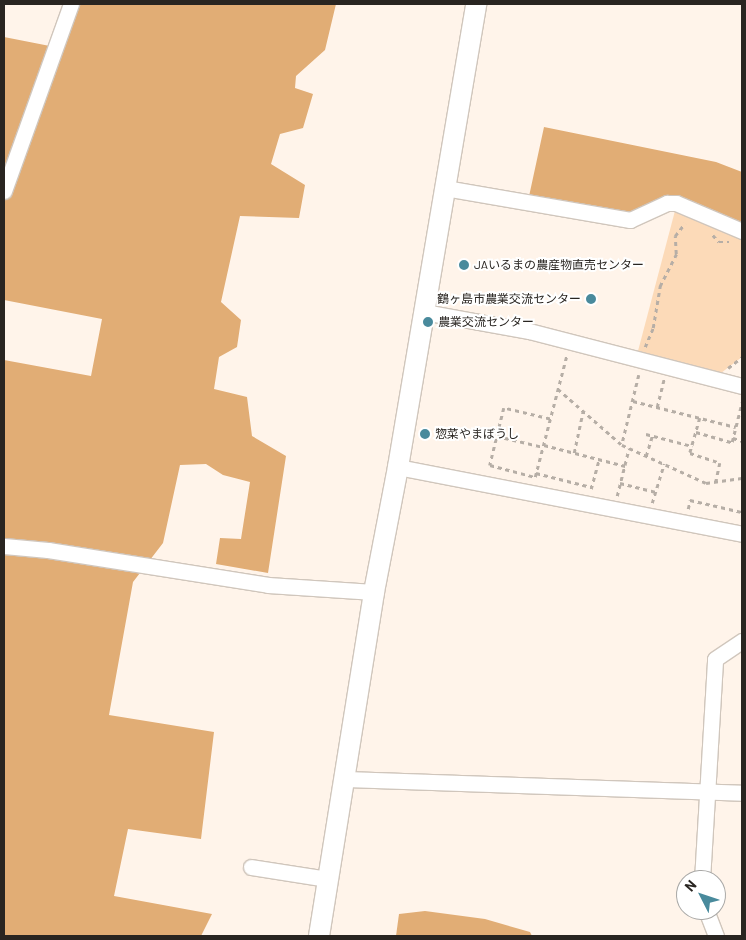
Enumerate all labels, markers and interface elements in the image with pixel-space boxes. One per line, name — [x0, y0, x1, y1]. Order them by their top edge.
place label: JAいるまの農産物直売センター — [474, 258, 644, 272]
marker: JAいるまの農産物直売センター — [458, 259, 470, 271]
place label: 鶴ヶ島市農業交流センター — [437, 292, 581, 306]
marker: 鶴ヶ島市農業交流センター — [585, 293, 597, 305]
place label: 農業交流センター — [438, 315, 534, 329]
marker: 農業交流センター — [422, 316, 434, 328]
place label: 惣菜やまぼうし — [435, 427, 519, 441]
marker: 惣菜やまぼうし — [419, 428, 431, 440]
north arrow — [676, 870, 726, 920]
text: N — [681, 876, 700, 895]

